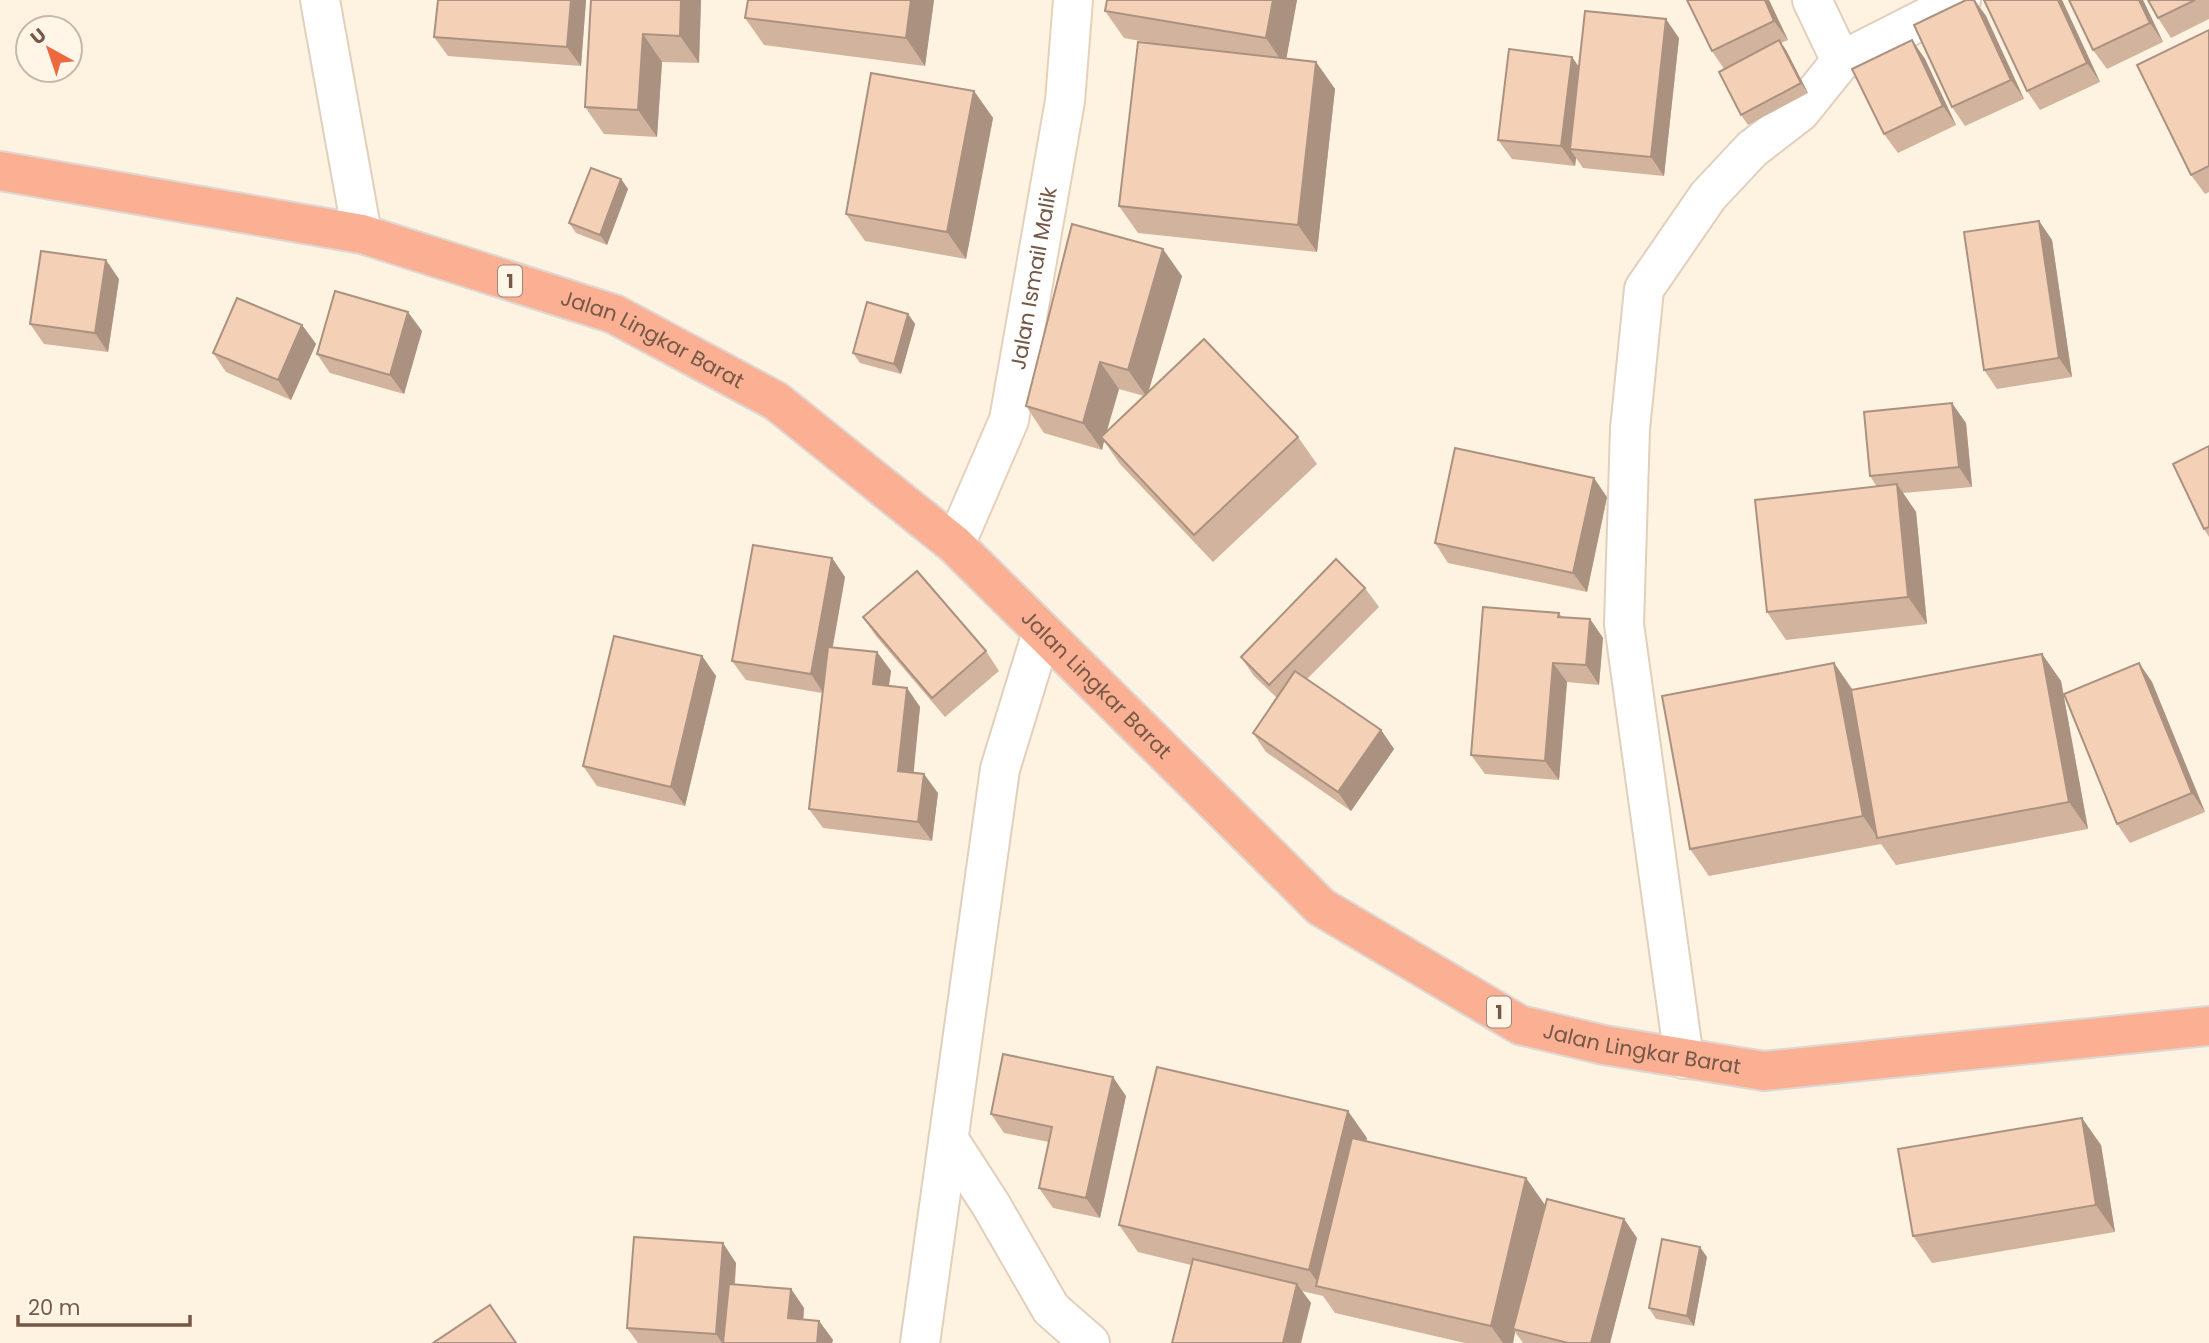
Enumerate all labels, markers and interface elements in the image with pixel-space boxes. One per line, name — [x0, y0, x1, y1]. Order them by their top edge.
north arrow — [14, 14, 84, 84]
text: U — [25, 22, 52, 51]
street label: Jalan Ismail Malik — [1003, 184, 1064, 372]
road number: 1 — [498, 266, 522, 296]
street label: Jalan Lingkar Barat — [557, 283, 749, 395]
street label: Jalan Lingkar Barat — [1015, 603, 1178, 765]
road number: 1 — [1487, 996, 1511, 1028]
street label: Jalan Lingkar Barat — [1540, 1016, 1743, 1081]
scale bar — [18, 1284, 189, 1328]
text: 20 m — [28, 1293, 81, 1322]

